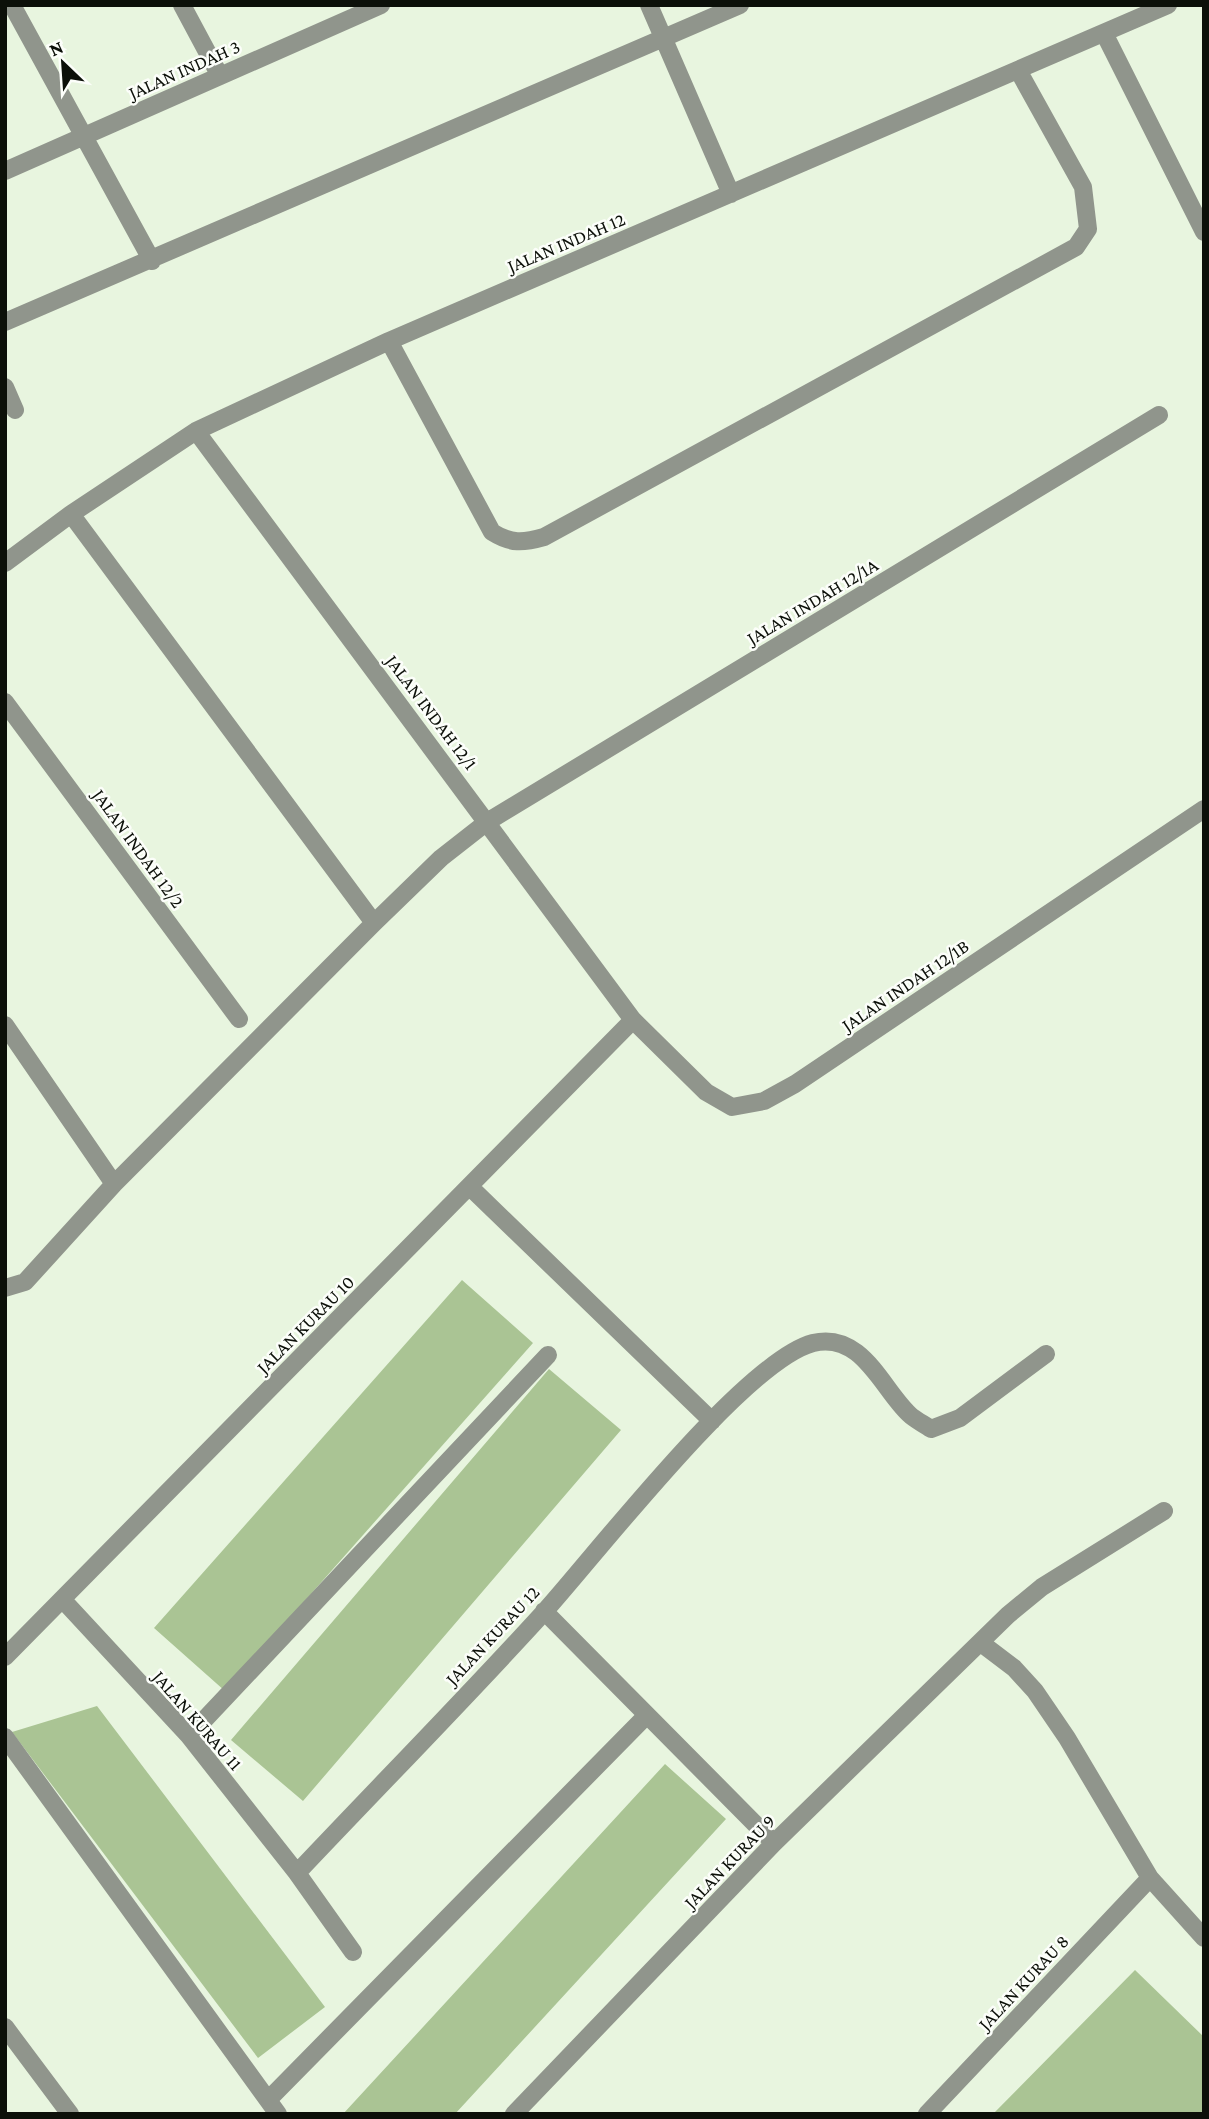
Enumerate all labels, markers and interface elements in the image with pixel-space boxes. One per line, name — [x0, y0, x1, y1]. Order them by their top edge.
north arrow — [28, 28, 98, 98]
text: N — [46, 36, 66, 60]
street label: JALAN INDAH 3 — [124, 36, 243, 104]
street label: JALAN INDAH 12 — [502, 208, 628, 277]
street label: JALAN INDAH 12/1A — [741, 554, 882, 650]
street label: JALAN INDAH 12/1 — [380, 649, 482, 774]
street label: JALAN INDAH 12/2 — [87, 783, 189, 912]
street label: JALAN INDAH 12/1B — [836, 935, 973, 1037]
street label: JALAN KURAU 10 — [251, 1271, 358, 1379]
street label: JALAN KURAU 12 — [440, 1582, 544, 1691]
street label: JALAN KURAU 11 — [147, 1665, 247, 1774]
street label: JALAN KURAU 9 — [678, 1810, 779, 1914]
street label: JALAN KURAU 8 — [973, 1930, 1073, 2036]

